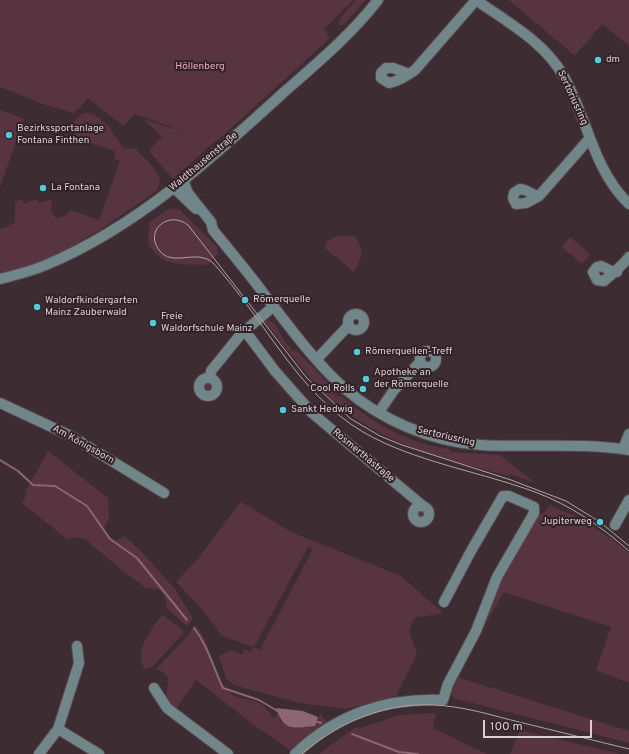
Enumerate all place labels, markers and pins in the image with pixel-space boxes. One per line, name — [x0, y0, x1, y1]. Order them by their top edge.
place label: dm — [606, 54, 620, 66]
marker: dm — [593, 55, 603, 65]
place label: Bezirkssportanlage Fontana Finthen — [17, 123, 104, 146]
marker: Bezirkssportanlage Fontana Finthen — [4, 130, 14, 140]
place label: La Fontana — [51, 182, 100, 194]
marker: La Fontana — [38, 183, 48, 193]
place label: Römerquelle — [253, 294, 310, 306]
place label: Waldorfkindergarten Mainz Zauberwald — [45, 295, 138, 318]
marker: Römerquelle — [240, 295, 250, 305]
marker: Waldorfkindergarten Mainz Zauberwald — [32, 302, 42, 312]
place label: Freie Waldorfschule Mainz — [161, 311, 253, 334]
marker: Freie Waldorfschule Mainz — [148, 318, 158, 328]
place label: Römerquellen-Treff — [365, 346, 452, 358]
marker: Römerquellen-Treff — [352, 347, 362, 357]
place label: Apotheke an der Römerquelle — [374, 367, 449, 390]
marker: Apotheke an der Römerquelle — [361, 374, 371, 384]
place label: Cool Rolls — [310, 383, 355, 395]
marker: Cool Rolls — [358, 384, 368, 394]
place label: Sankt Hedwig — [291, 404, 353, 416]
marker: Sankt Hedwig — [278, 405, 288, 415]
place label: Jupiterweg — [541, 516, 592, 528]
marker: Jupiterweg — [595, 517, 605, 527]

